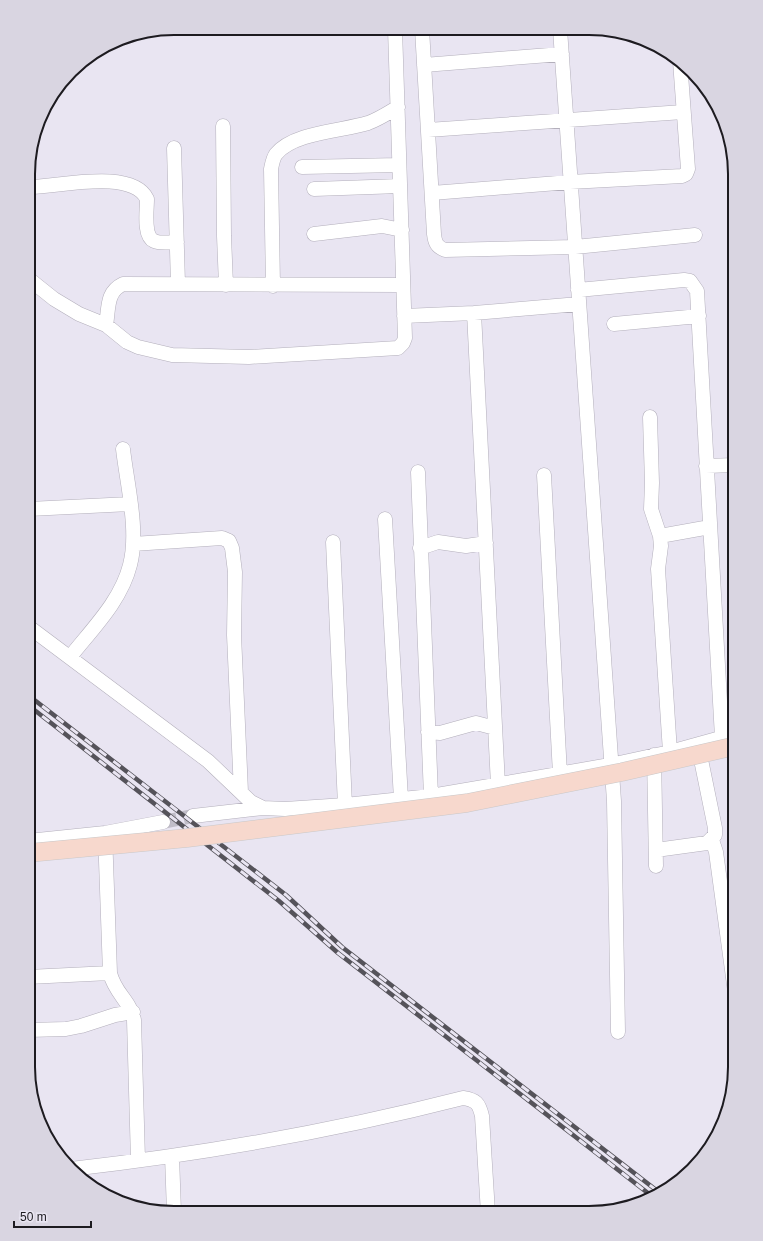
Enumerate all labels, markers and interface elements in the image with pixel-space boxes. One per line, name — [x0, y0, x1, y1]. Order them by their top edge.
scale bar — [14, 1203, 91, 1229]
text: 50 m — [20, 1210, 47, 1224]

